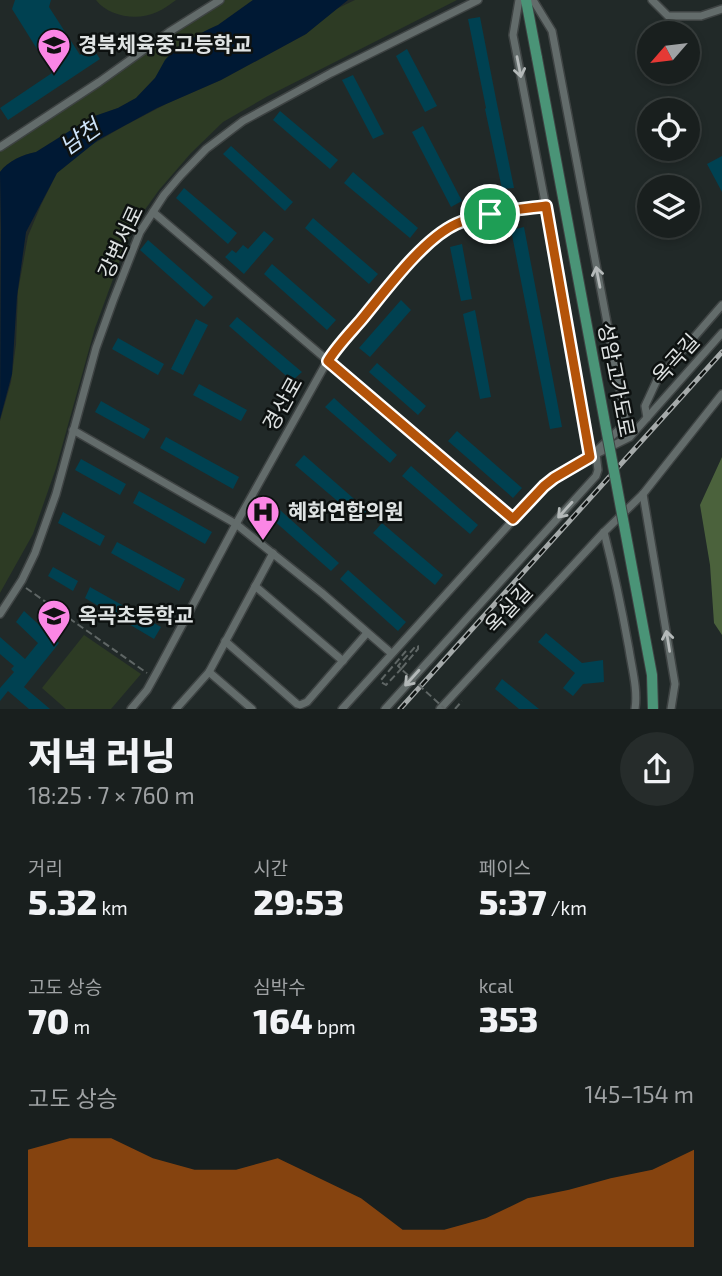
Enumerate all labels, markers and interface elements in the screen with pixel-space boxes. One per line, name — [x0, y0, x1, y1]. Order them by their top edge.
north arrow — [637, 21, 700, 84]
map controls — [637, 21, 700, 238]
school or university icon: 경북체육중고등학교 — [35, 26, 73, 75]
place label: 경북체육중고등학교 — [78, 31, 252, 56]
one-way arrow — [513, 55, 526, 78]
button: locate — [637, 98, 700, 161]
water label: 남천 — [54, 111, 107, 160]
button: layers — [637, 175, 700, 238]
pin — [460, 184, 520, 244]
icon: arrive — [471, 195, 509, 233]
street label: 강변서로 — [92, 201, 147, 282]
one-way arrow — [591, 266, 604, 289]
street label: 성암고가도로 — [594, 320, 641, 439]
street label: 옥곡길 — [646, 328, 704, 388]
street label: 경산로 — [257, 372, 307, 435]
hospital icon: 혜화연합의원 — [244, 493, 282, 542]
place label: 혜화연합의원 — [288, 498, 404, 523]
one-way arrow — [557, 501, 573, 519]
street label: 옥실길 — [479, 578, 537, 638]
school or university icon: 옥곡초등학교 — [35, 597, 73, 646]
place label: 옥곡초등학교 — [78, 602, 194, 627]
one-way arrow — [661, 631, 674, 653]
one-way arrow — [405, 669, 421, 687]
text: 저녁 러닝 — [28, 732, 176, 778]
button: share — [620, 732, 694, 806]
text: 18:25 · 7 × 760 m — [28, 781, 195, 809]
text: 거리 — [28, 856, 63, 879]
text: 시간 — [253, 856, 288, 879]
text: 페이스 — [479, 856, 531, 879]
text: 5.32 — [28, 880, 97, 922]
text: 29:53 — [253, 880, 344, 922]
text: 5:37 — [479, 880, 547, 922]
text: km — [97, 896, 128, 919]
text: /km — [547, 896, 587, 919]
text: kcal — [479, 974, 513, 997]
text: 고도 상승 — [28, 975, 102, 998]
text: 심박수 — [253, 975, 306, 998]
text: 353 — [479, 997, 538, 1039]
text: 70 — [28, 999, 69, 1041]
text: 164 — [253, 999, 313, 1041]
text: m — [69, 1015, 90, 1038]
text: bpm — [313, 1015, 356, 1038]
text: 145–154 m — [585, 1080, 694, 1108]
text: 고도 상승 — [28, 1084, 118, 1112]

